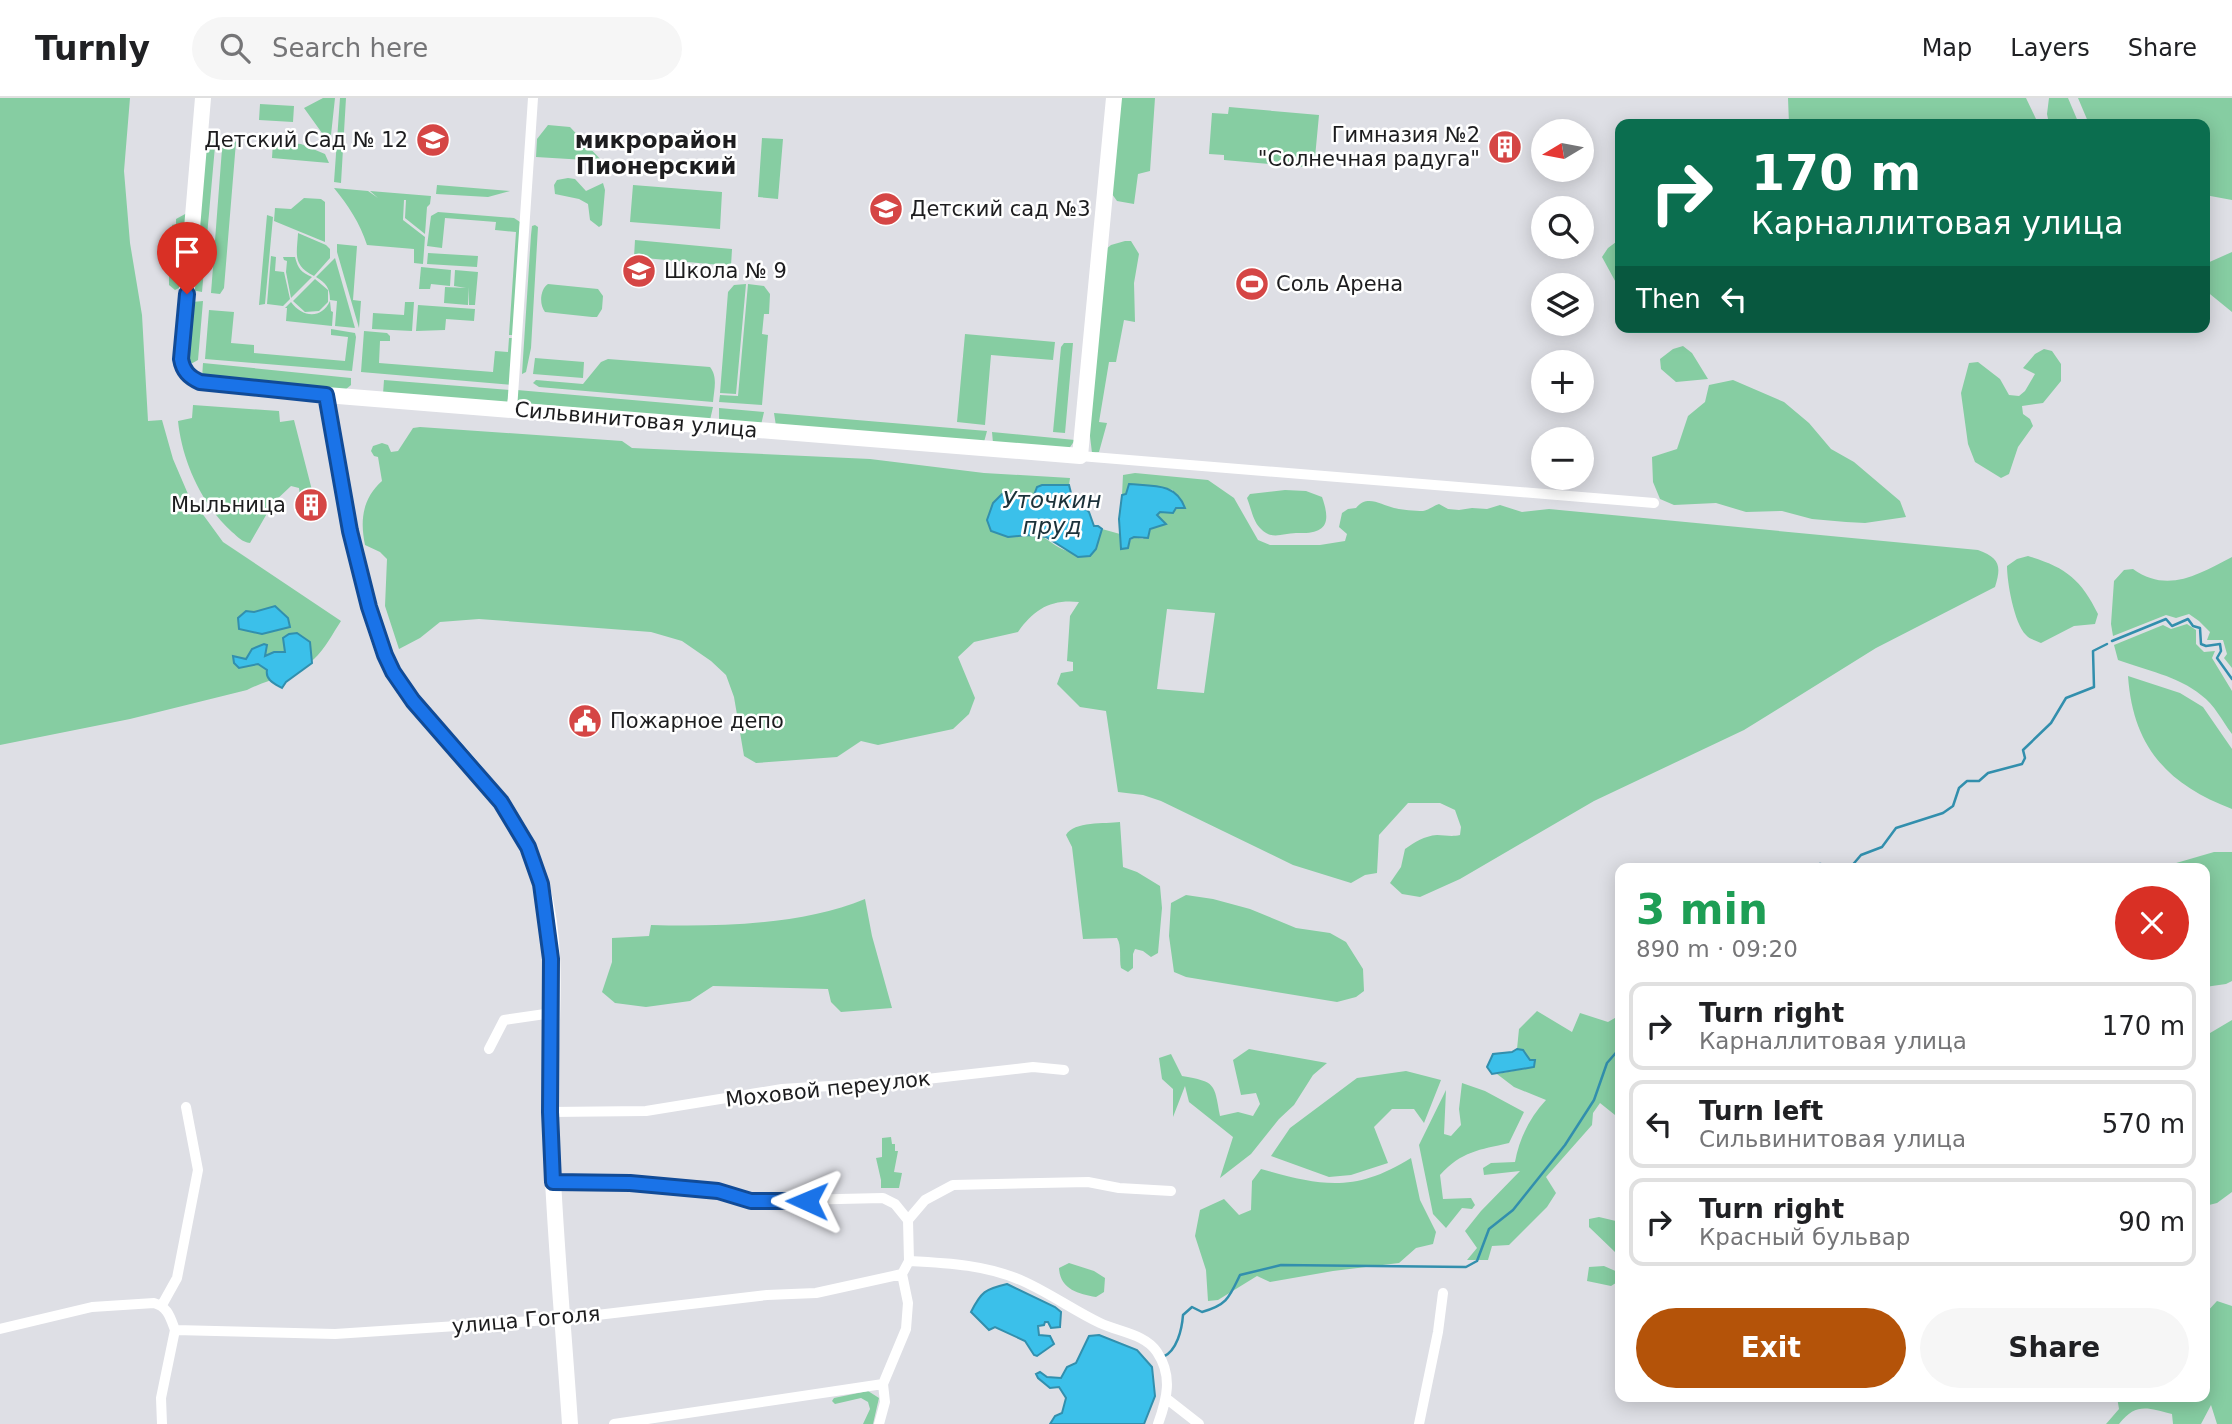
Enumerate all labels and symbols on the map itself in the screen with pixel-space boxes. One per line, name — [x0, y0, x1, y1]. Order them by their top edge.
north arrow — [1531, 119, 1594, 182]
school or university icon: Детский Сад № 12 — [414, 121, 452, 159]
place label: Гимназия №2 "Солнечная радуга" — [1258, 123, 1480, 171]
district label: микрорайон Пионерский — [575, 127, 737, 179]
place label: Детский Сад № 12 — [204, 128, 408, 152]
building icon: Гимназия №2 "Солнечная радуга" — [1486, 128, 1524, 166]
school or university icon: Детский сад №3 — [867, 190, 905, 228]
place label: Детский сад №3 — [910, 197, 1091, 221]
pin — [157, 222, 217, 294]
school or university icon: Школа № 9 — [620, 252, 658, 290]
place label: Школа № 9 — [664, 259, 787, 283]
sports icon: Соль Арена — [1233, 265, 1271, 303]
place label: Соль Арена — [1276, 272, 1403, 296]
street label: Сильвинитовая улица — [514, 397, 758, 443]
building icon: Мыльница — [292, 486, 330, 524]
water label: Уточкин пруд — [1003, 487, 1101, 539]
place label: Мыльница — [171, 493, 286, 517]
public building icon: Пожарное депо — [566, 702, 604, 740]
place label: Пожарное депо — [610, 709, 784, 733]
street label: Моховой переулок — [724, 1066, 932, 1112]
position arrow — [770, 1164, 844, 1238]
street label: улица Гоголя — [451, 1302, 601, 1338]

